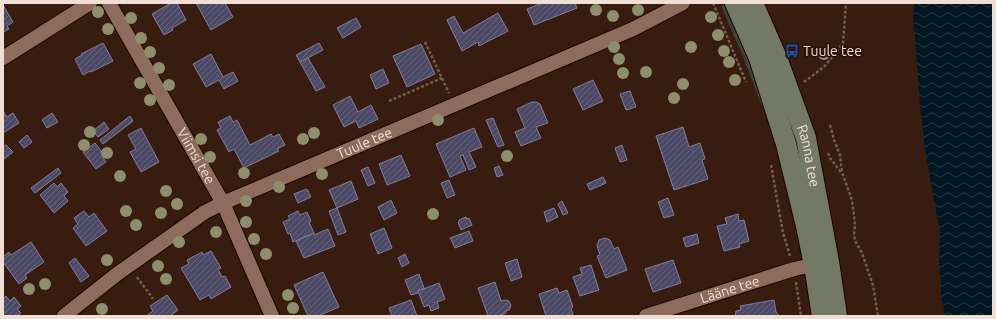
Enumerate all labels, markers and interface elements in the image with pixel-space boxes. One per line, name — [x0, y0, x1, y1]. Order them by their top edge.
bus stop icon: Tuule tee — [784, 43, 800, 59]
place label: Tuule tee — [803, 43, 862, 59]
street label: Ranna tee — [794, 122, 823, 188]
street label: Tuule tee — [334, 124, 395, 162]
street label: Viimsi tee — [174, 125, 218, 187]
street label: Lääne tee — [698, 272, 762, 306]

